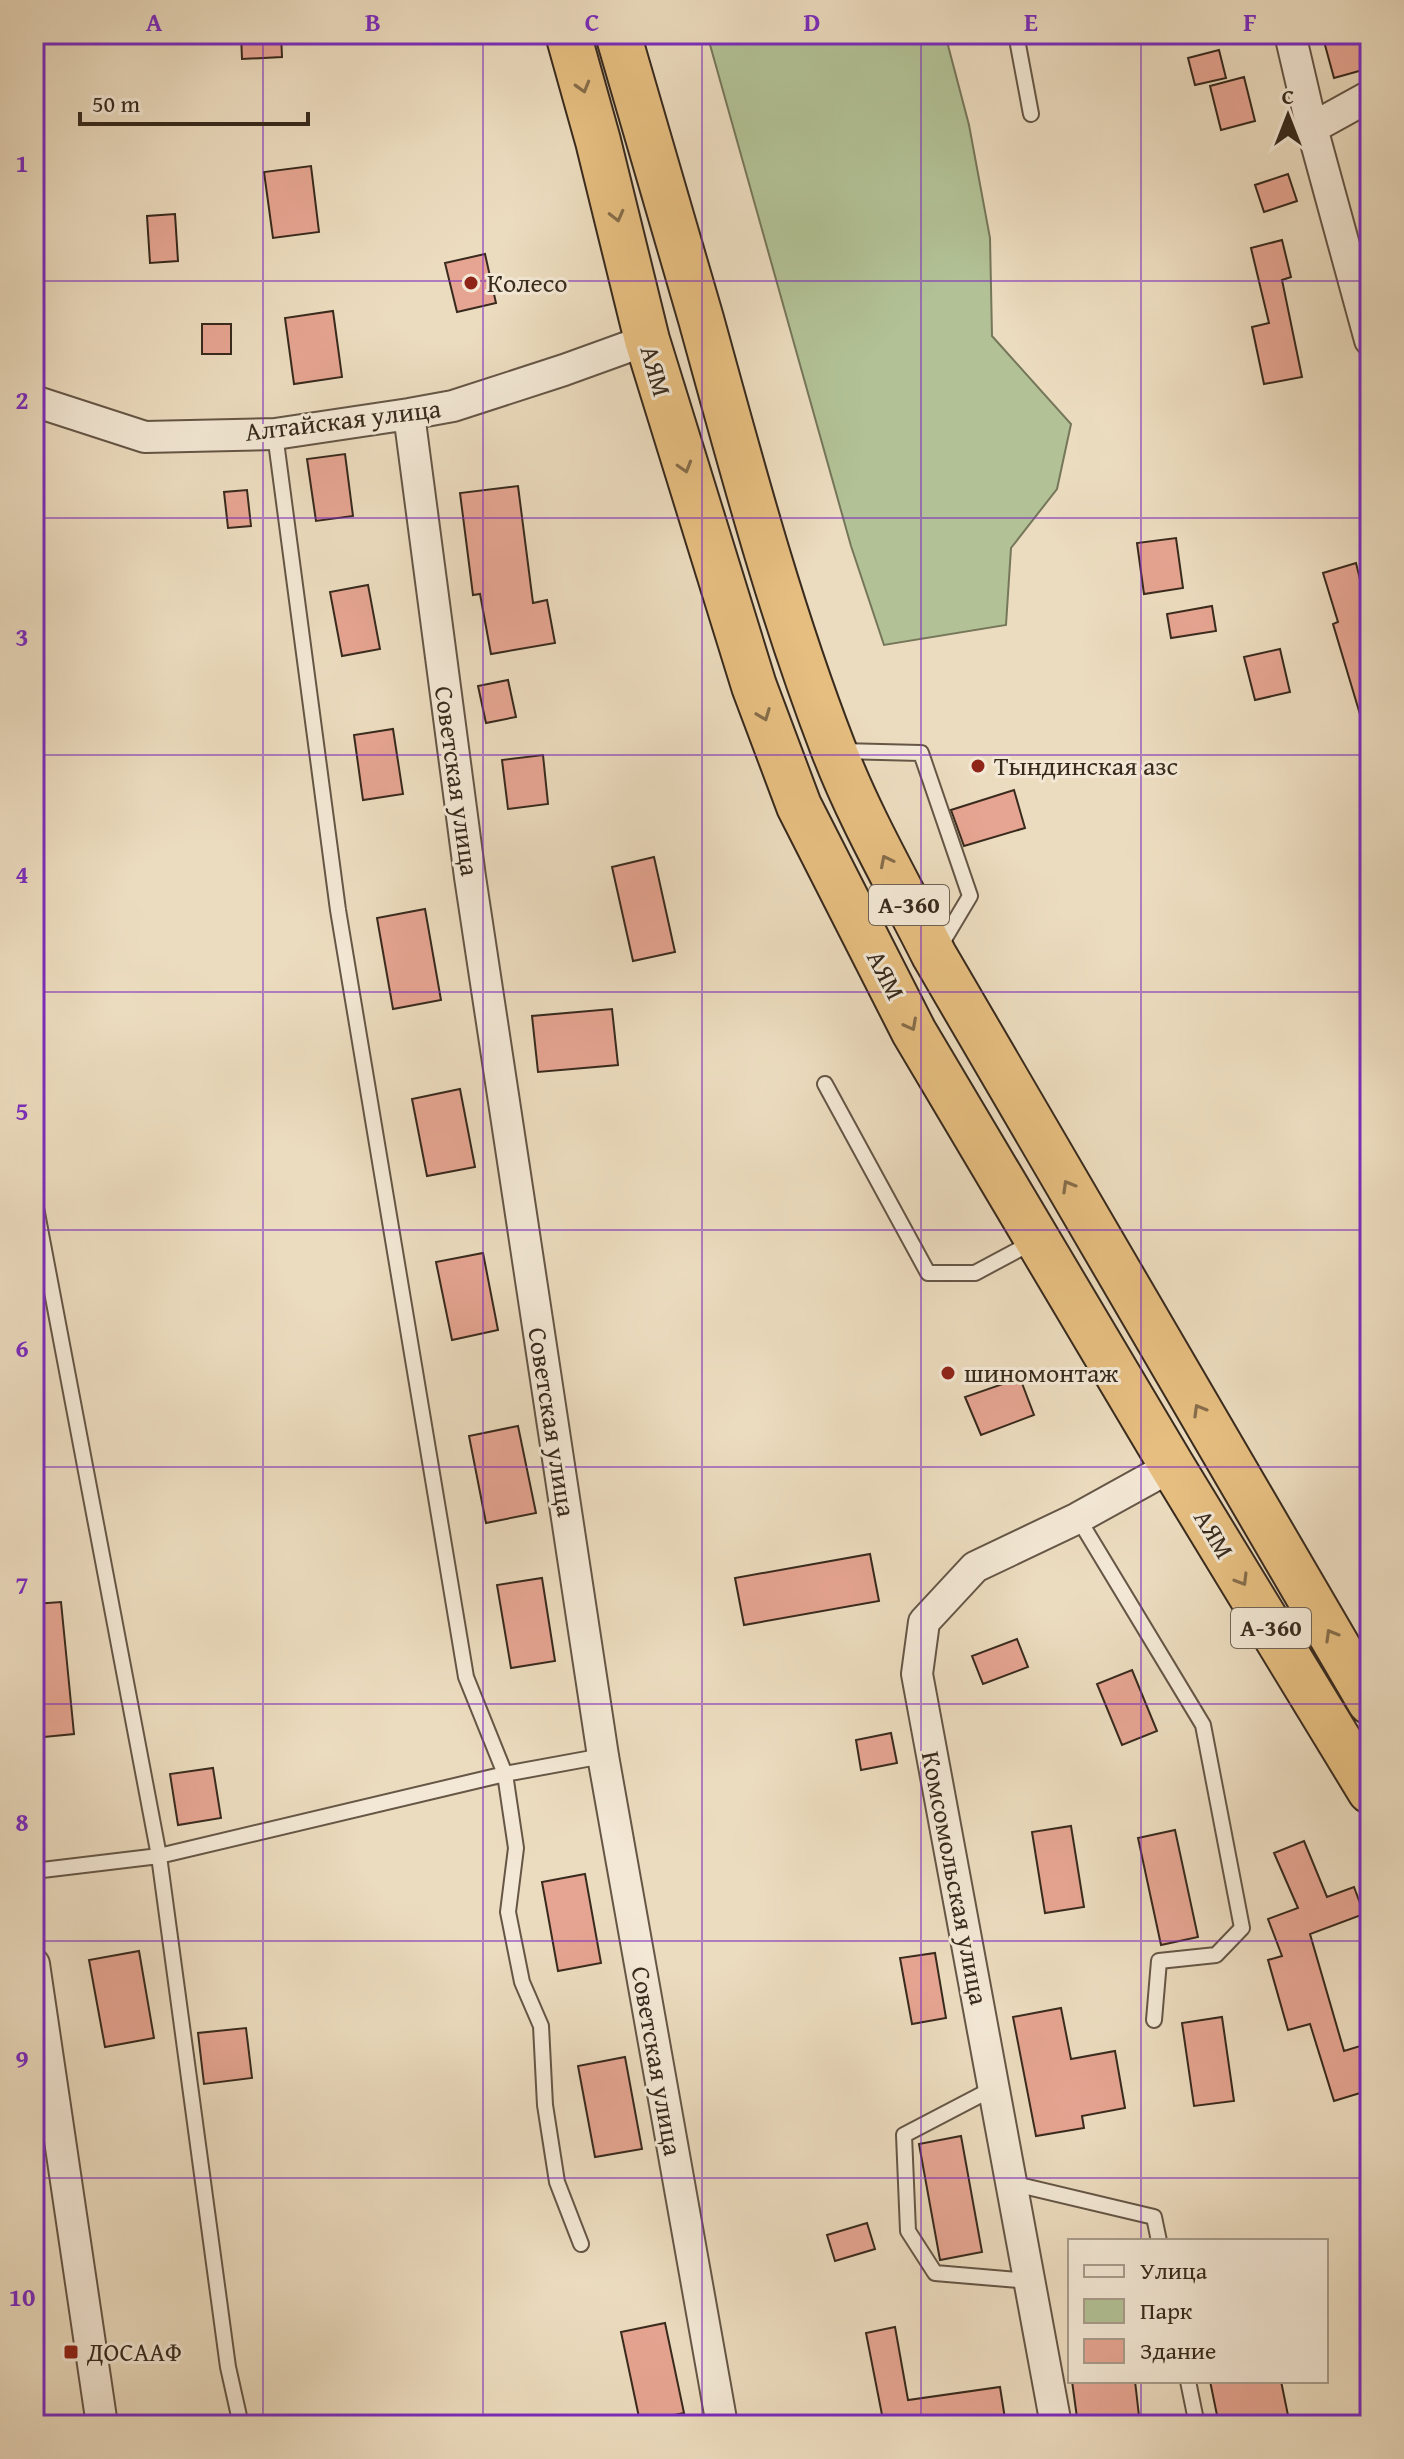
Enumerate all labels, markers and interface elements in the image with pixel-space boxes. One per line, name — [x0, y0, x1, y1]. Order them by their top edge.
text: A — [146, 2, 163, 41]
text: B — [365, 2, 381, 41]
text: C — [585, 2, 599, 41]
text: D — [804, 2, 820, 41]
text: E — [1024, 2, 1038, 41]
text: F — [1243, 2, 1257, 41]
scale bar — [80, 76, 308, 126]
north arrow — [1248, 76, 1328, 156]
one-way arrow — [574, 80, 590, 94]
text: С — [1282, 80, 1294, 112]
text: 50 m — [92, 86, 140, 121]
text: 1 — [15, 143, 29, 182]
one-way arrow — [607, 209, 624, 223]
place label: Колесо — [487, 263, 568, 302]
marker: Колесо — [462, 274, 480, 292]
street label: АЯМ — [631, 341, 682, 401]
text: 2 — [15, 380, 29, 419]
street label: Алтайская улица — [243, 388, 444, 451]
one-way arrow — [676, 460, 692, 474]
text: 3 — [15, 617, 29, 656]
street label: Советская улица — [425, 683, 490, 879]
one-way arrow — [755, 707, 771, 721]
place label: Тындинская азс — [994, 746, 1178, 785]
marker: Тындинская азс — [969, 757, 987, 775]
text: 4 — [15, 854, 29, 893]
one-way arrow — [881, 855, 896, 870]
road number: А-360 — [869, 885, 949, 925]
street label: АЯМ — [857, 943, 915, 1007]
one-way arrow — [902, 1017, 917, 1032]
text: 5 — [15, 1091, 29, 1130]
one-way arrow — [1062, 1180, 1078, 1195]
street label: Советская улица — [518, 1324, 587, 1520]
text: 6 — [15, 1328, 29, 1367]
place label: шиномонтаж — [964, 1353, 1118, 1392]
marker: шиномонтаж — [939, 1364, 957, 1382]
one-way arrow — [1194, 1404, 1209, 1419]
street label: АЯМ — [1184, 1502, 1244, 1566]
text: 7 — [15, 1565, 29, 1604]
one-way arrow — [1232, 1571, 1248, 1586]
road number: А-360 — [1231, 1608, 1311, 1648]
one-way arrow — [1325, 1629, 1341, 1644]
street label: Комсомольская улица — [912, 1748, 999, 2009]
text: 8 — [15, 1802, 29, 1841]
street label: Советская улица — [622, 1963, 693, 2159]
text: 9 — [15, 2039, 29, 2078]
legend — [1068, 2239, 1328, 2383]
text: Улица — [1140, 2253, 1208, 2288]
text: 10 — [9, 2277, 35, 2316]
text: Парк — [1140, 2293, 1193, 2328]
place label: ДОСААФ — [86, 2332, 182, 2371]
text: Здание — [1140, 2333, 1216, 2368]
marker: ДОСААФ — [62, 2343, 80, 2361]

